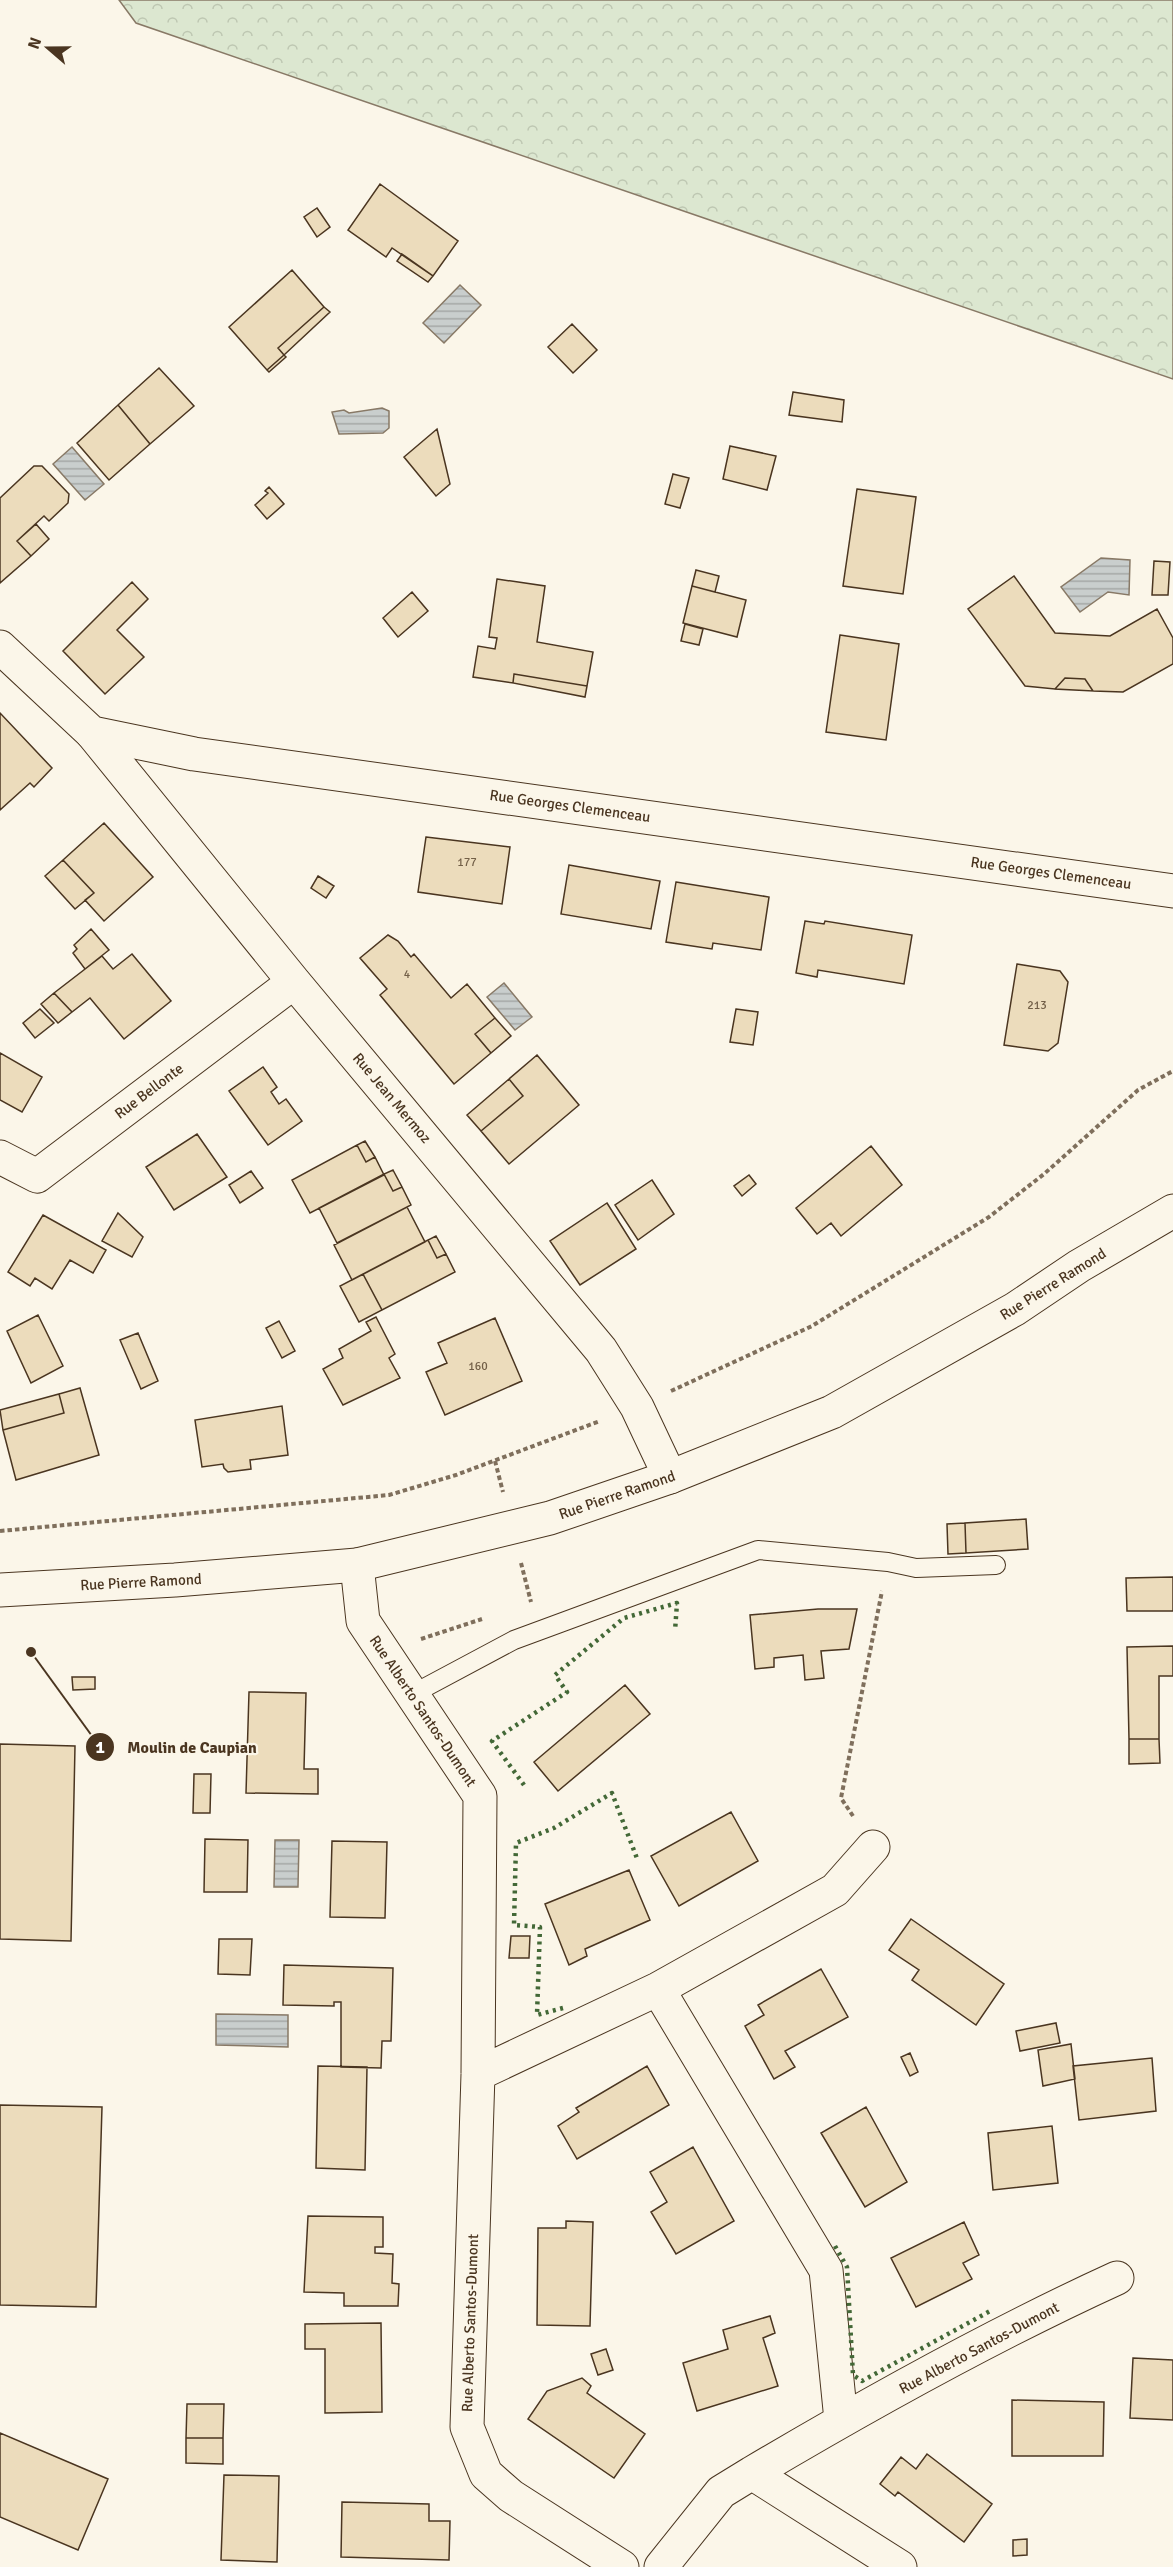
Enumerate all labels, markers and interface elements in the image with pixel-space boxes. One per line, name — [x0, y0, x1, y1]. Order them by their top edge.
north arrow — [18, 18, 78, 78]
text: N — [24, 35, 46, 52]
street label: Rue Georges Clemenceau — [489, 786, 651, 826]
street label: Rue Georges Clemenceau — [970, 853, 1132, 893]
house number: 177 — [457, 855, 477, 870]
house number: 4 — [404, 967, 411, 982]
house number: 213 — [1027, 998, 1047, 1013]
street label: Rue Jean Mermoz — [349, 1049, 435, 1147]
street label: Rue Bellonte — [111, 1059, 187, 1123]
street label: Rue Pierre Ramond — [997, 1244, 1109, 1324]
house number: 160 — [468, 1359, 488, 1374]
street label: Rue Pierre Ramond — [557, 1467, 678, 1523]
street label: Rue Pierre Ramond — [80, 1570, 202, 1594]
street label: Rue Alberto Santos-Dumont — [366, 1632, 480, 1790]
callout: Moulin de Caupian — [85, 1730, 268, 1764]
text: 1 — [95, 1736, 105, 1758]
text: Moulin de Caupian — [127, 1738, 257, 1758]
street label: Rue Alberto Santos-Dumont — [458, 2233, 482, 2413]
street label: Rue Alberto Santos-Dumont — [896, 2298, 1062, 2398]

